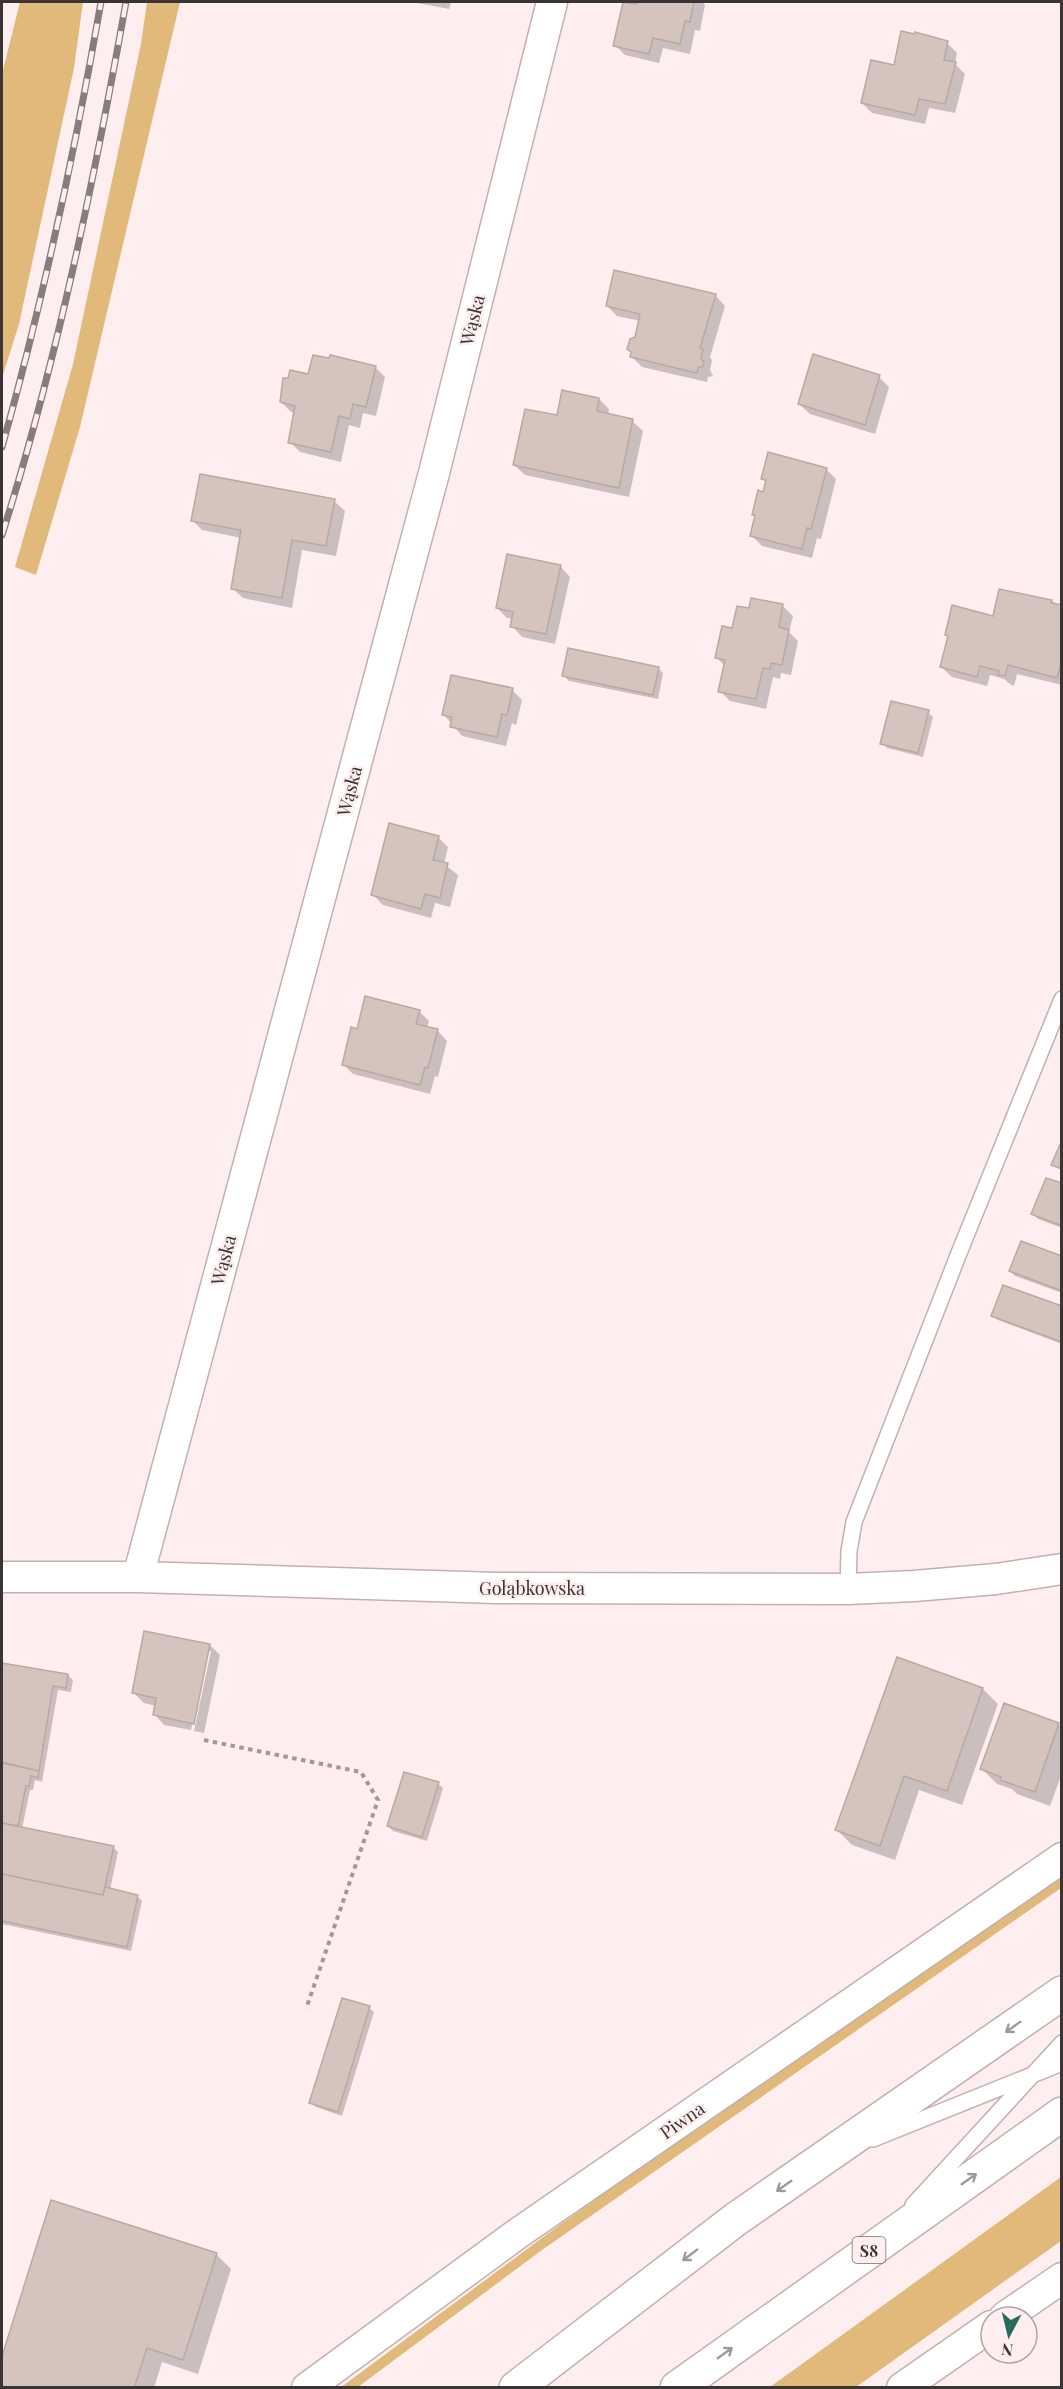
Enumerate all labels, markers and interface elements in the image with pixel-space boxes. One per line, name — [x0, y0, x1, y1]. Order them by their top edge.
street label: Wąska — [454, 292, 490, 349]
street label: Wąska — [331, 763, 367, 820]
street label: Wąska — [205, 1232, 241, 1289]
street label: Gołąbkowska — [479, 1576, 585, 1600]
one-way arrow — [1006, 2021, 1022, 2033]
street label: Piwna — [655, 2096, 709, 2144]
one-way arrow — [961, 2173, 977, 2185]
one-way arrow — [777, 2180, 793, 2192]
road number: S8 — [852, 2237, 886, 2263]
one-way arrow — [682, 2248, 698, 2261]
north arrow — [979, 2305, 1039, 2365]
text: N — [1000, 2339, 1014, 2362]
one-way arrow — [716, 2347, 732, 2360]

